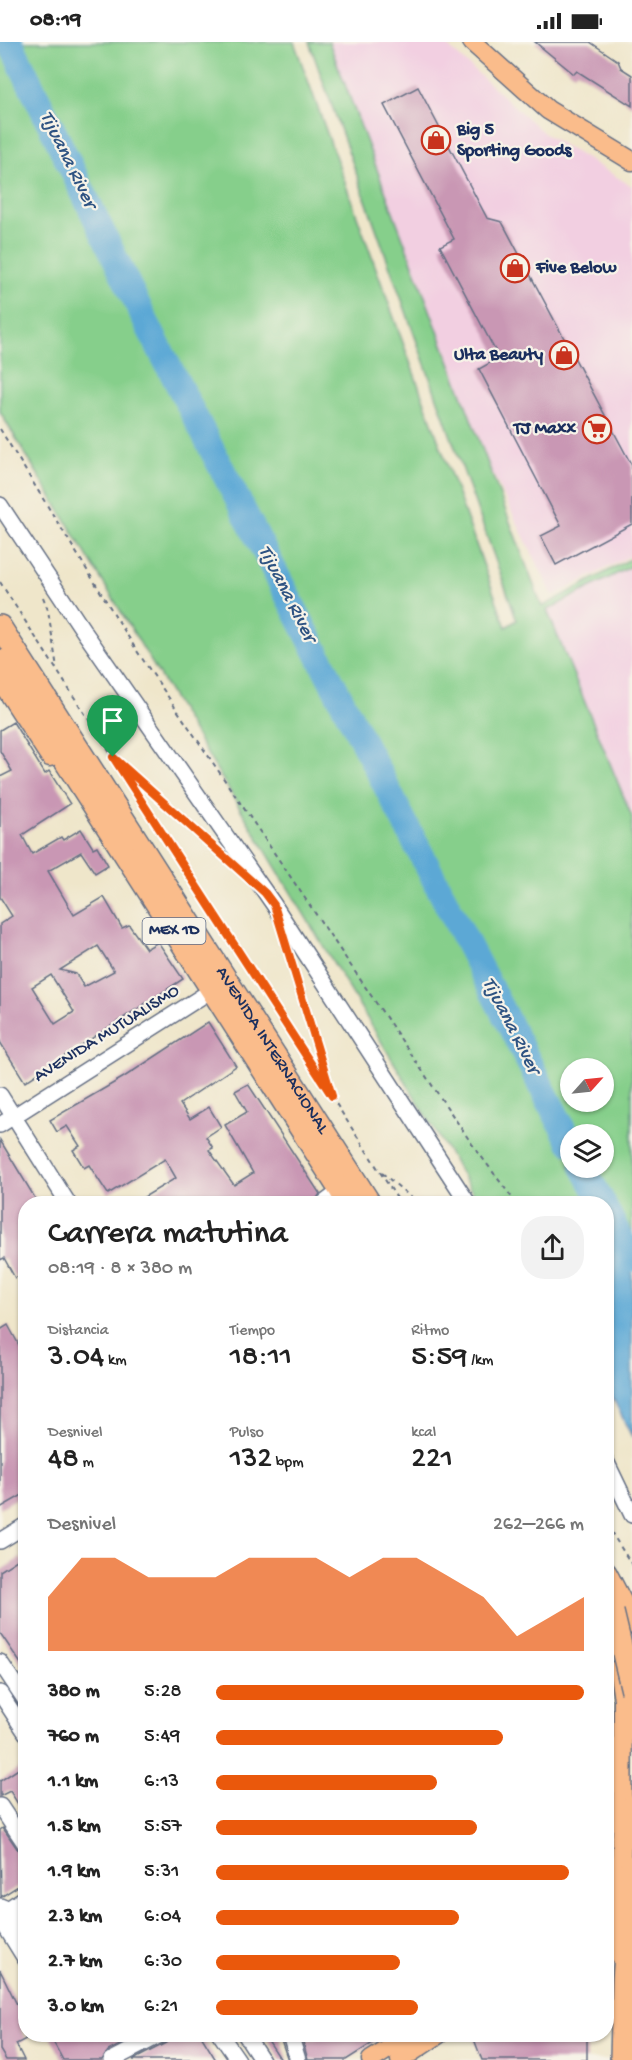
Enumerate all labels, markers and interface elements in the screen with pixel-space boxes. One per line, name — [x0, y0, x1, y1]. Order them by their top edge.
text: 08:19 — [30, 8, 81, 34]
water label: Tijuana River — [34, 108, 102, 216]
place label: Big 5 Sporting Goods — [456, 120, 573, 162]
shop icon: Big 5 Sporting Goods — [420, 124, 452, 156]
shop icon: Five Below — [499, 252, 531, 284]
place label: Five Below — [535, 258, 617, 279]
shop icon: Ulta Beauty — [548, 339, 580, 371]
place label: Ulta Beauty — [454, 345, 543, 366]
supermarket icon: TJ Maxx — [581, 413, 613, 445]
place label: TJ Maxx — [512, 419, 577, 440]
water label: Tijuana River — [252, 542, 322, 649]
pin — [87, 695, 138, 757]
icon: arrive — [96, 704, 129, 737]
road number: MEX 1D — [142, 918, 206, 944]
street label: AVENIDA INTERNACIONAL — [211, 963, 334, 1139]
water label: Tijuana River — [476, 974, 546, 1081]
street label: AVENIDA MUTUALISMO — [30, 981, 184, 1087]
north arrow — [560, 1058, 614, 1112]
map controls — [560, 1058, 614, 1178]
button: layers — [560, 1124, 614, 1178]
text: Carrera matutina — [48, 1216, 288, 1254]
button: share — [521, 1216, 584, 1279]
text: 08:19 · 8 × 380 m — [48, 1258, 192, 1281]
text: Distancia — [48, 1322, 109, 1341]
text: Tiempo — [230, 1322, 275, 1341]
text: Ritmo — [411, 1322, 449, 1341]
text: 3.04 — [48, 1341, 104, 1376]
text: 18:11 — [230, 1341, 292, 1376]
text: 5:59 — [411, 1341, 467, 1376]
text: km — [104, 1352, 127, 1371]
text: /km — [467, 1352, 493, 1371]
text: Desnivel — [48, 1424, 102, 1443]
text: Pulso — [230, 1424, 264, 1443]
text: kcal — [411, 1424, 436, 1443]
text: 48 — [48, 1443, 79, 1478]
text: 132 — [230, 1443, 272, 1478]
text: 221 — [411, 1443, 453, 1478]
text: m — [79, 1454, 94, 1473]
text: bpm — [272, 1454, 304, 1473]
text: Desnivel — [48, 1514, 116, 1537]
text: 262–266 m — [493, 1514, 584, 1537]
text: 380 m — [48, 1681, 100, 1704]
text: 5:28 — [144, 1681, 182, 1704]
text: 760 m — [48, 1726, 99, 1749]
text: 5:49 — [144, 1726, 180, 1749]
text: 1.1 km — [48, 1771, 98, 1794]
text: 6:13 — [144, 1771, 179, 1794]
text: 1.5 km — [48, 1816, 101, 1839]
text: 5:57 — [144, 1816, 182, 1839]
text: 1.9 km — [48, 1861, 100, 1884]
text: 5:31 — [144, 1861, 179, 1884]
text: 2.3 km — [48, 1906, 102, 1929]
text: 6:04 — [144, 1906, 181, 1929]
text: 2.7 km — [48, 1951, 102, 1974]
text: 6:30 — [144, 1951, 182, 1974]
text: 3.0 km — [48, 1996, 104, 2019]
text: 6:21 — [144, 1996, 178, 2019]

